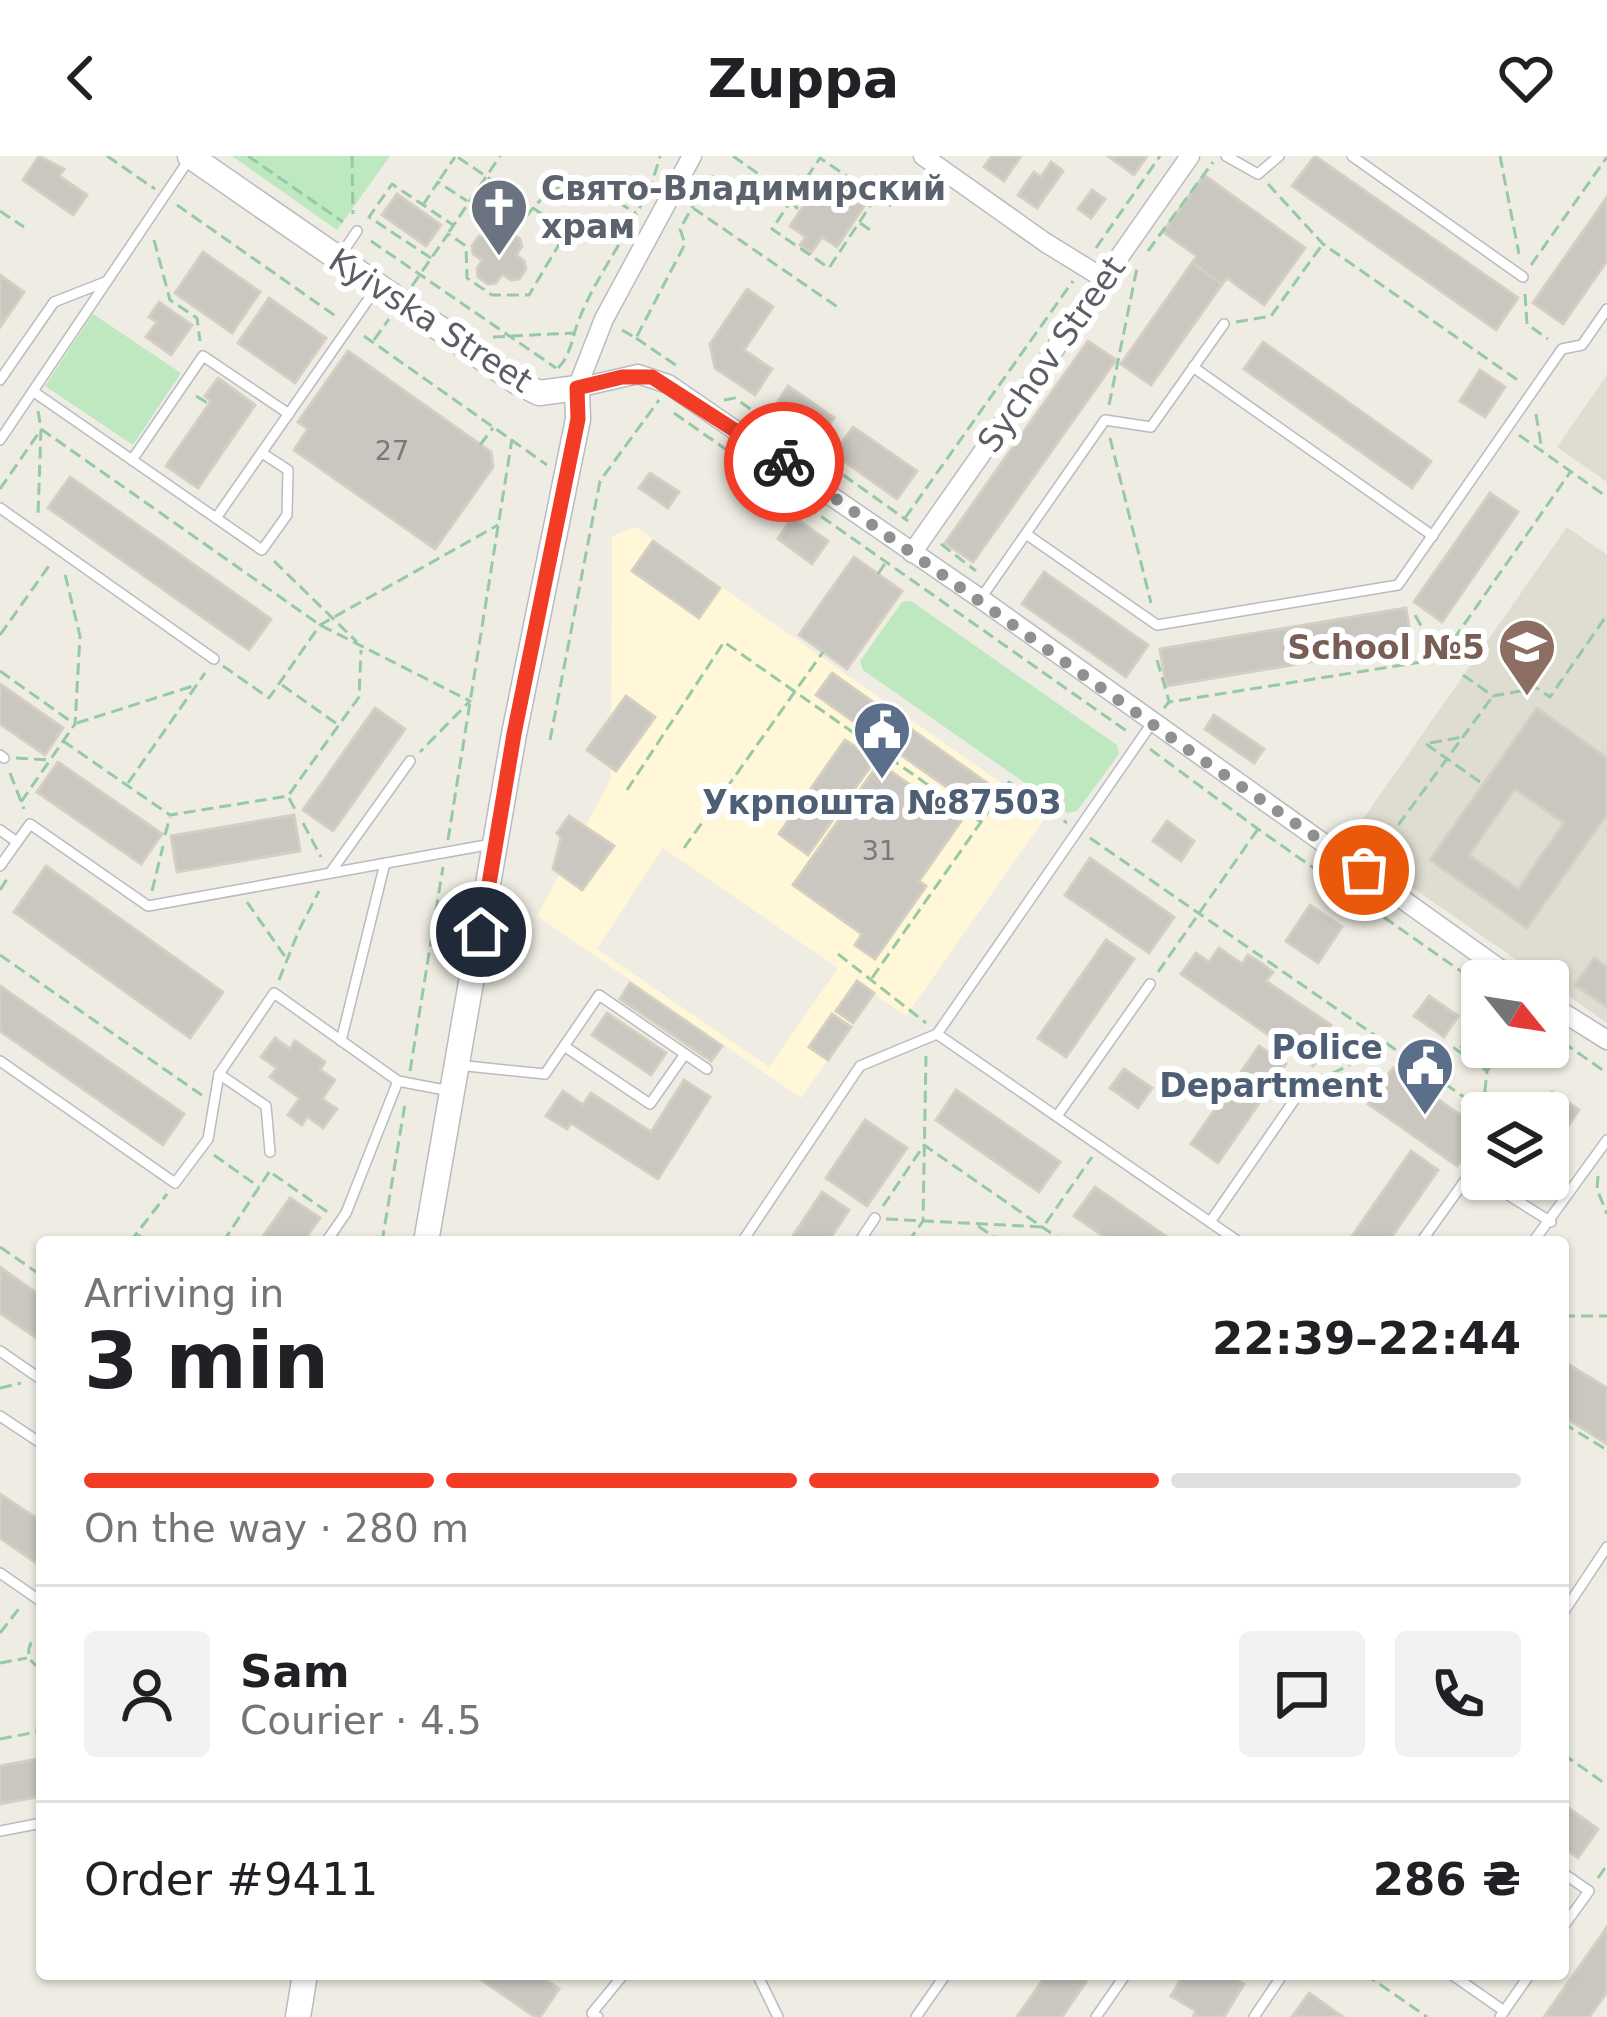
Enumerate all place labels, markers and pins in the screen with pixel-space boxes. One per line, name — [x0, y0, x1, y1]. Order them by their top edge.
place label: Свято-Владимирский храм — [541, 169, 946, 246]
church icon: Свято-Владимирский храм — [468, 176, 530, 258]
school or university icon: School №5 — [1496, 616, 1558, 698]
place label: School №5 — [1287, 628, 1485, 667]
public building icon: Укрпошта №87503 — [851, 699, 913, 781]
place label: Укрпошта №87503 — [702, 783, 1062, 822]
pin — [1313, 819, 1415, 921]
pin — [430, 881, 532, 983]
place label: Police Department — [1159, 1028, 1383, 1105]
public building icon: Police Department — [1394, 1035, 1456, 1117]

